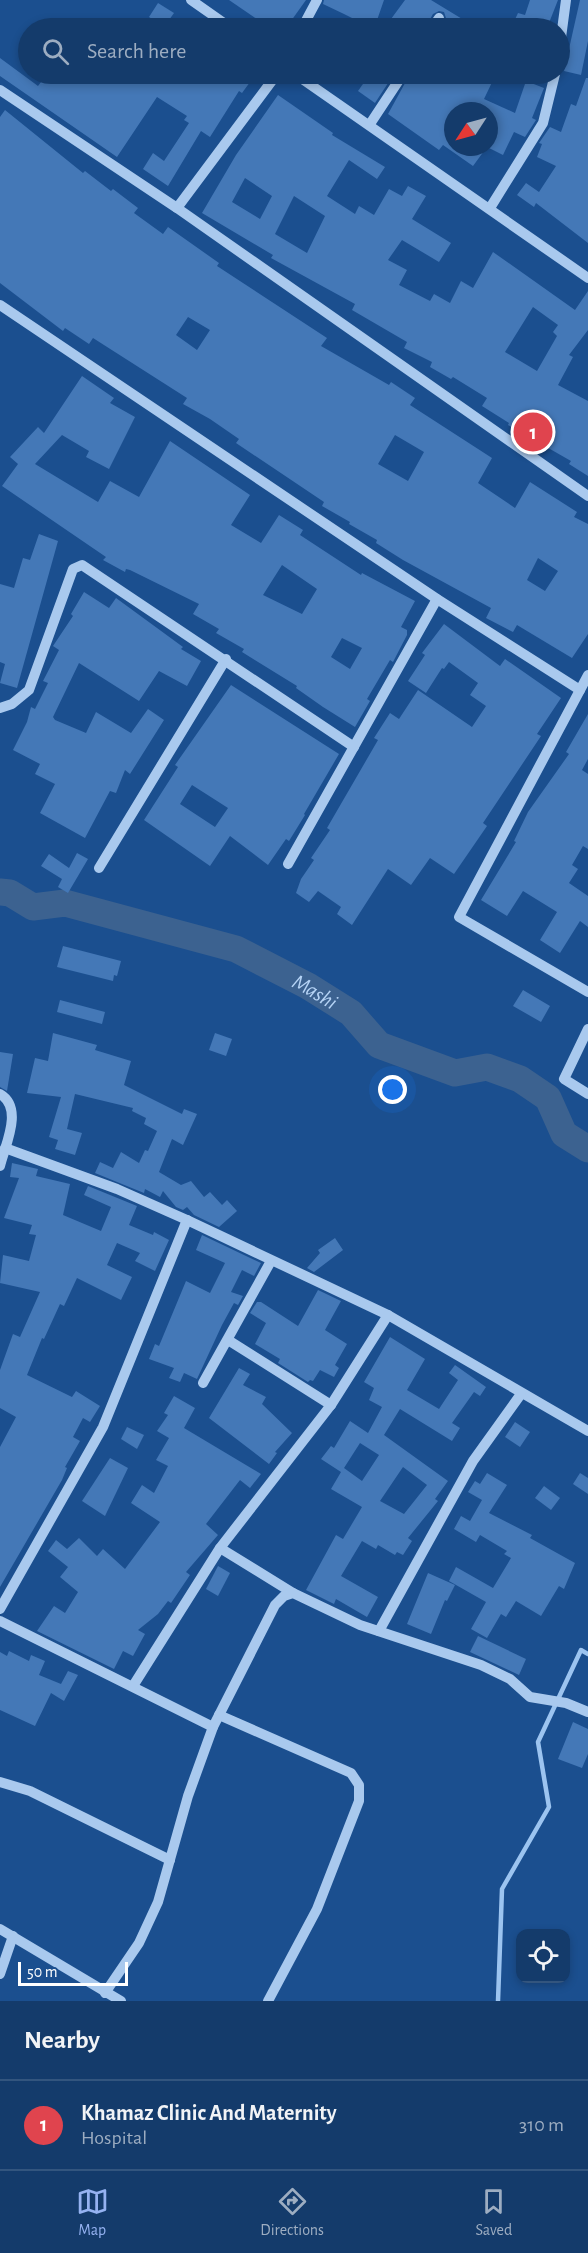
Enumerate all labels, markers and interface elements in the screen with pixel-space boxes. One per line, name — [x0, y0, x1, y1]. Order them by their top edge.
search box — [18, 18, 570, 84]
icon: search — [39, 35, 72, 68]
text: Search here — [87, 40, 186, 62]
north arrow — [444, 102, 498, 156]
pin: 1 — [514, 410, 552, 454]
water label: Mashi — [289, 970, 341, 1014]
your location — [378, 1075, 407, 1104]
map controls — [516, 1929, 570, 1983]
button: locate — [516, 1929, 570, 1983]
scale bar — [18, 1959, 128, 1986]
text: 50 m — [27, 1964, 58, 1980]
text: Nearby — [24, 2027, 100, 2053]
text: Khamaz Clinic And Maternity — [81, 2102, 337, 2124]
text: 1 — [40, 2115, 47, 2135]
text: 310 m — [519, 2115, 564, 2135]
text: Hospital — [81, 2128, 147, 2148]
tab: Map — [76, 2185, 109, 2240]
tab: Directions — [260, 2185, 324, 2240]
tab: Saved — [476, 2185, 512, 2240]

